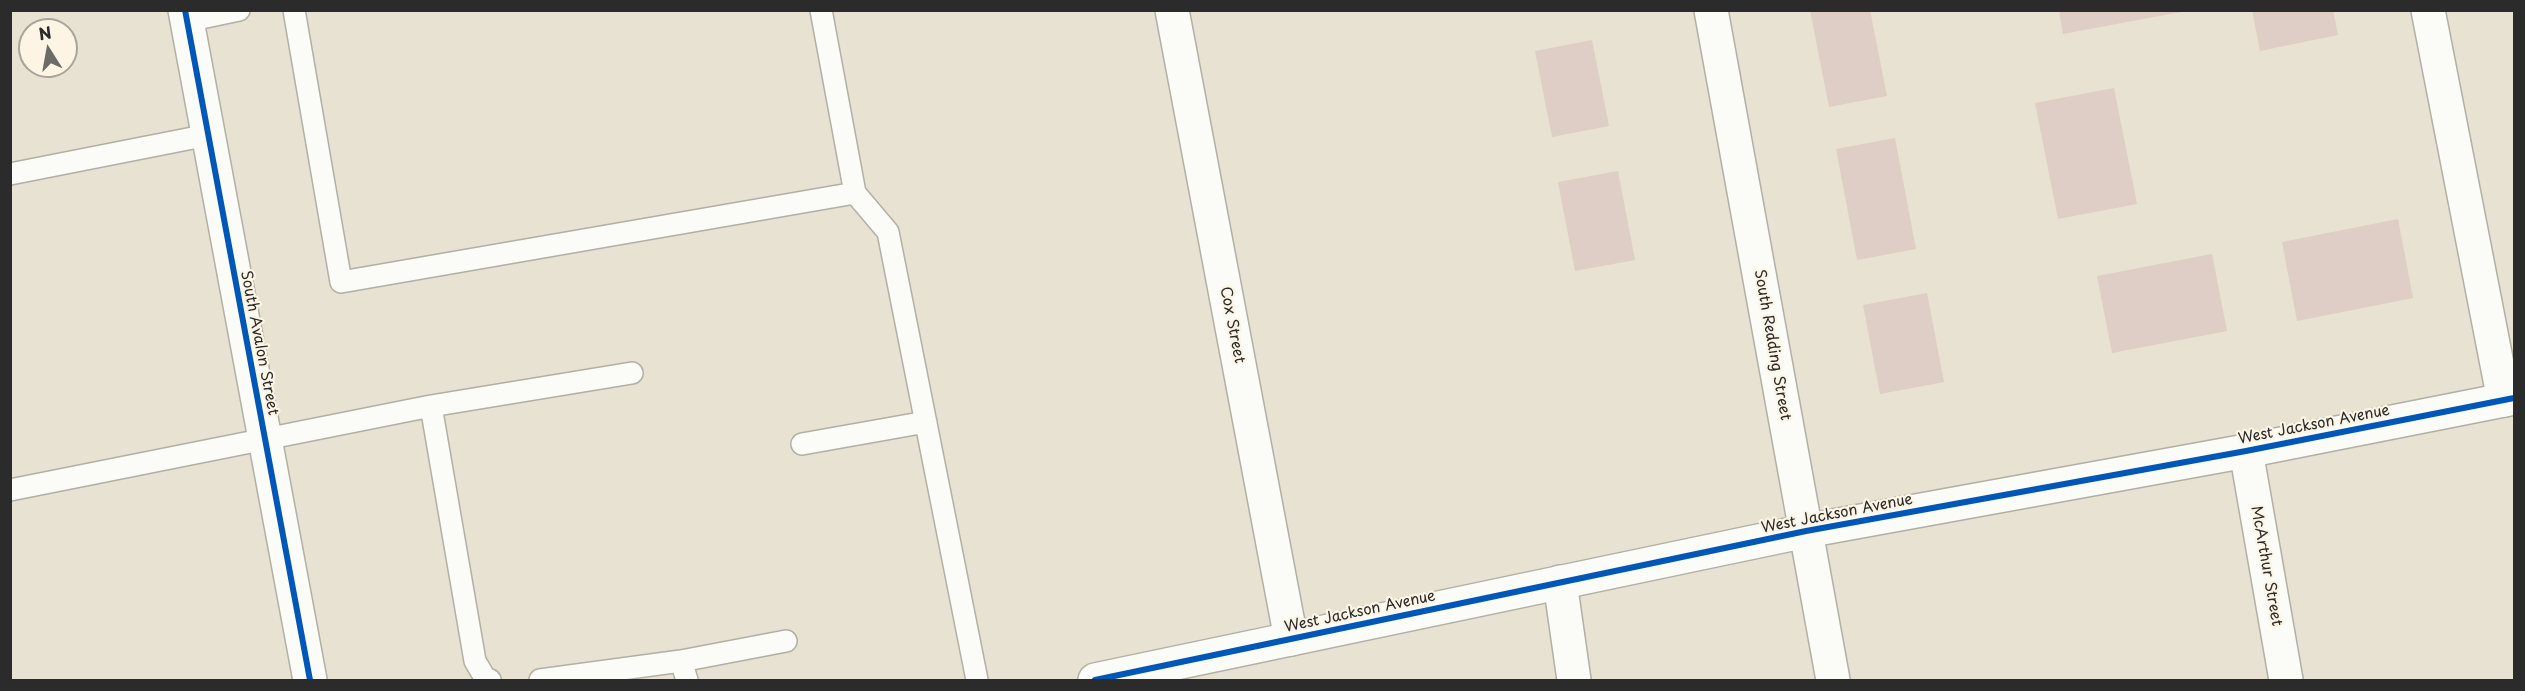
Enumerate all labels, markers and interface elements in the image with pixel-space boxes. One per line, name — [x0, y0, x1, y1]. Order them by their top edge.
north arrow — [18, 18, 78, 78]
text: N — [36, 19, 53, 45]
street label: South Redding Street — [1750, 268, 1794, 422]
street label: South Avalon Street — [236, 269, 282, 417]
street label: Cox Street — [1216, 285, 1248, 365]
street label: West Jackson Avenue — [2237, 401, 2391, 449]
street label: West Jackson Avenue — [1760, 490, 1914, 538]
street label: McArthur Street — [2247, 504, 2285, 628]
street label: West Jackson Avenue — [1283, 587, 1437, 637]

